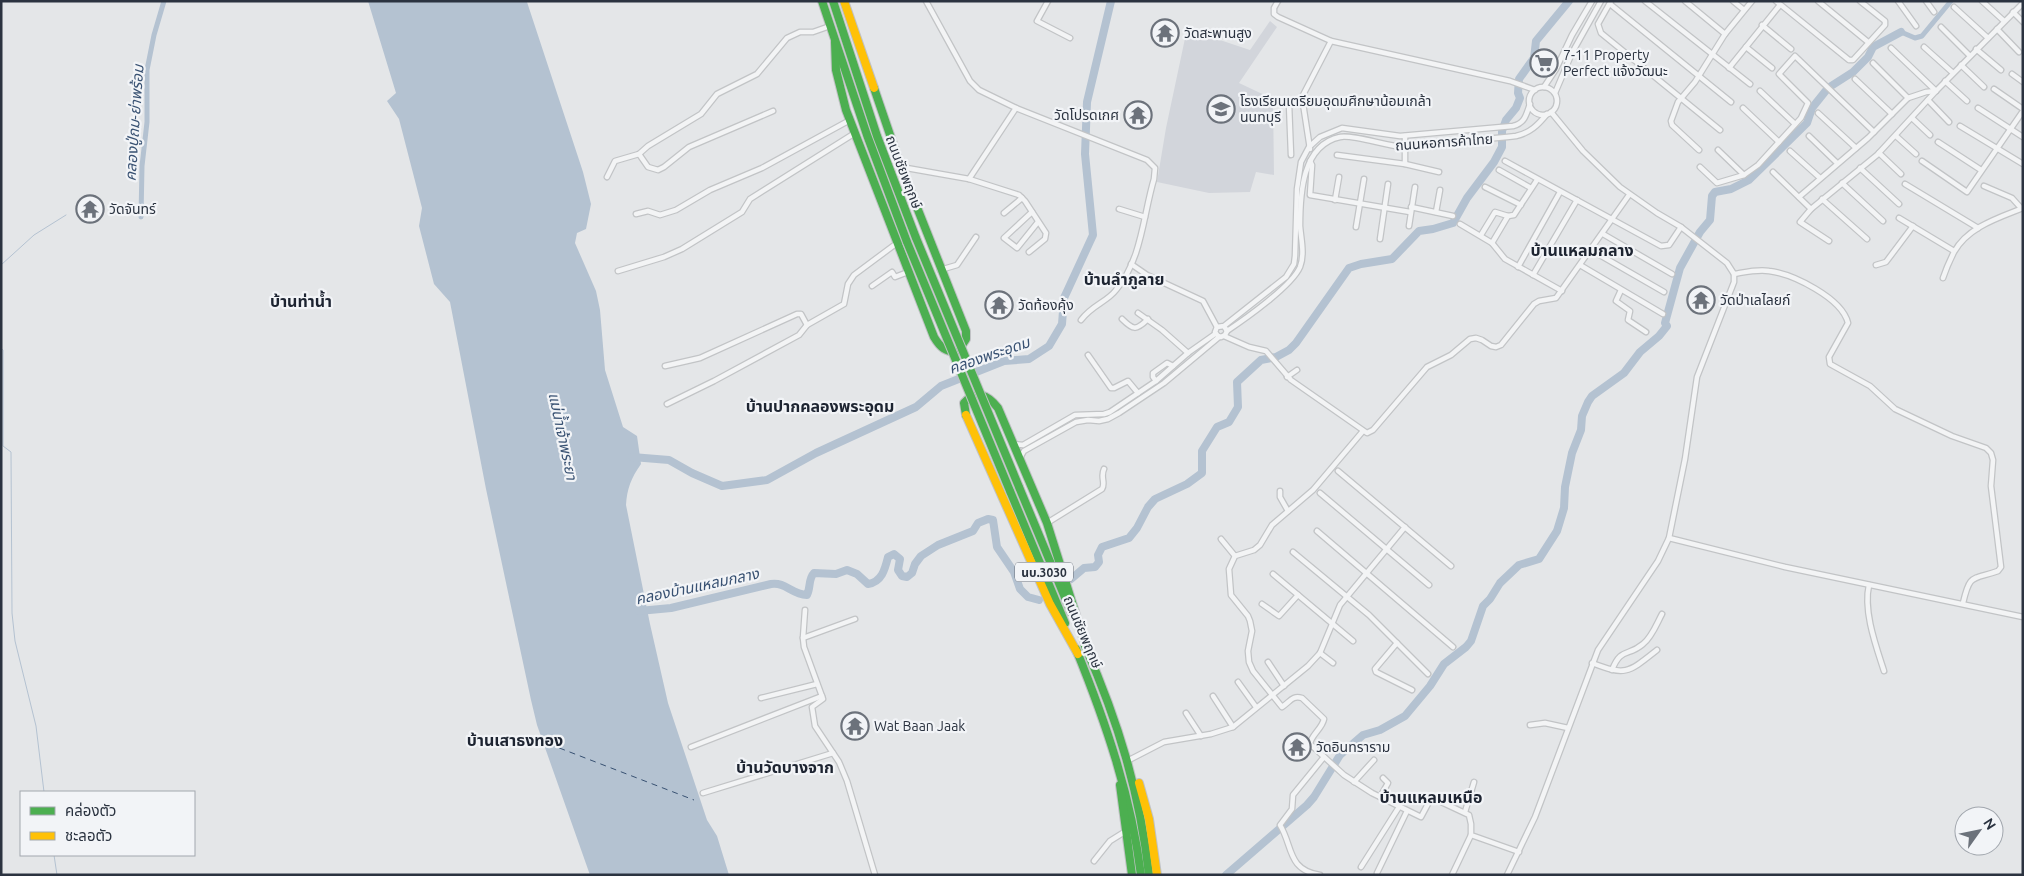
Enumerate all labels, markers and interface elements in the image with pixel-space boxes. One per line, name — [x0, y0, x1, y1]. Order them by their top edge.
temple icon: วัดสะพานสูง — [1150, 18, 1180, 48]
place label: วัดสะพานสูง — [1184, 25, 1252, 42]
place label: 7-11 Property Perfect แจ้งวัฒนะ — [1563, 47, 1668, 79]
supermarket icon: 7-11 Property Perfect แจ้งวัฒนะ — [1529, 48, 1559, 78]
water label: คลองปู่ถม-ย่าพร้อม — [121, 62, 148, 182]
place label: โรงเรียนเตรียมอุดมศึกษาน้อมเกล้า นนทบุรี — [1240, 93, 1431, 126]
school or university icon: โรงเรียนเตรียมอุดมศึกษาน้อมเกล้า นนทบุรี — [1206, 94, 1236, 124]
temple icon: วัดโปรดเกศ — [1123, 100, 1153, 130]
place label: วัดโปรดเกศ — [1054, 107, 1119, 123]
street label: ถนนหอการค้าไทย — [1394, 131, 1494, 153]
street label: ถนนชัยพฤกษ์ — [883, 133, 925, 211]
temple icon: วัดจันทร์ — [75, 194, 105, 224]
place label: วัดจันทร์ — [109, 201, 157, 217]
district label: บ้านแหลมกลาง — [1530, 241, 1634, 259]
district label: บ้านลำภูลาย — [1084, 270, 1164, 290]
temple icon: วัดป่าเลไลยก์ — [1686, 285, 1716, 315]
district label: บ้านท่าน้ำ — [270, 290, 332, 310]
temple icon: วัดท้องคุ้ง — [984, 290, 1014, 320]
place label: วัดป่าเลไลยก์ — [1720, 292, 1790, 308]
place label: วัดท้องคุ้ง — [1018, 297, 1074, 314]
water label: คลองพระอุดม — [946, 333, 1034, 378]
water label: แม่น้ำเจ้าพระยา — [545, 390, 583, 482]
district label: บ้านปากคลองพระอุดม — [746, 397, 894, 416]
road number: นบ.3030 — [1015, 562, 1073, 582]
water label: คลองบ้านแหลมกลาง — [634, 564, 761, 607]
street label: ถนนชัยพฤกษ์ — [1061, 593, 1105, 671]
temple icon: Wat Baan Jaak — [840, 711, 870, 741]
place label: Wat Baan Jaak — [874, 718, 965, 734]
district label: บ้านเสาธงทอง — [467, 731, 563, 749]
temple icon: วัดอินทราราม — [1282, 732, 1312, 762]
place label: วัดอินทราราม — [1316, 739, 1390, 755]
district label: บ้านวัดบางจาก — [736, 758, 834, 776]
district label: บ้านแหลมเหนือ — [1380, 788, 1482, 806]
legend — [20, 791, 195, 856]
text: คล่องตัว — [65, 802, 116, 819]
north arrow — [1954, 806, 2004, 856]
text: N — [1980, 815, 1999, 833]
text: ชะลอตัว — [65, 827, 112, 844]

